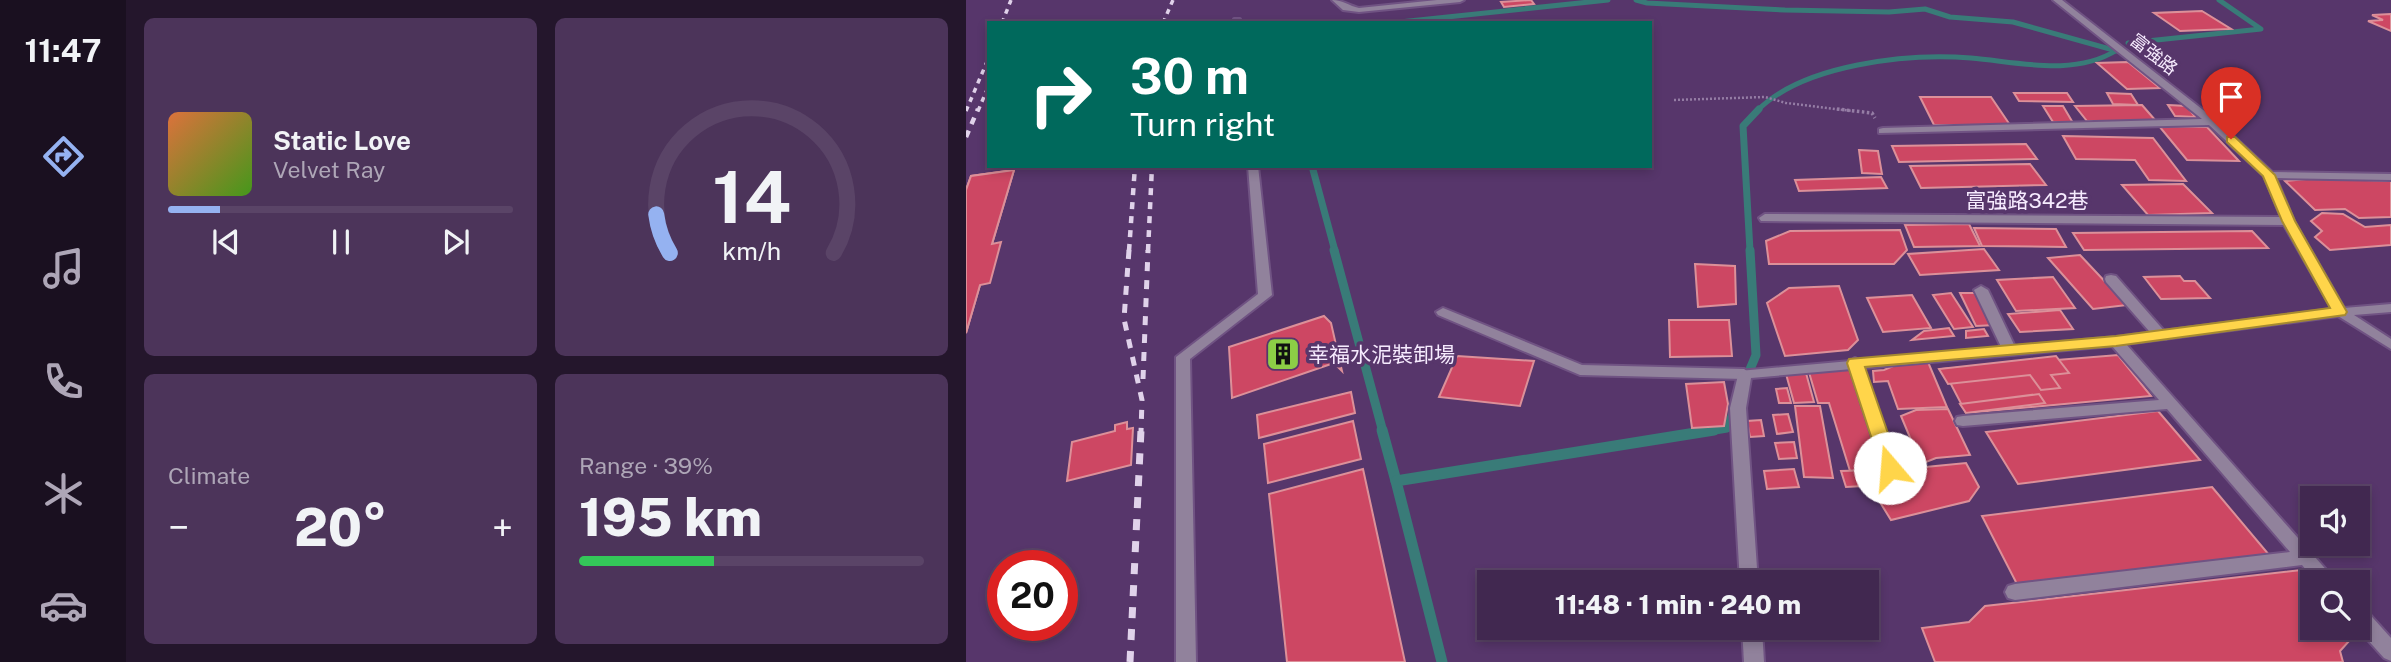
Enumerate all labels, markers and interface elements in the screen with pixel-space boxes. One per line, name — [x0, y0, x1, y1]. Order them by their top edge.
street label: 富強路 — [2126, 29, 2182, 79]
text: 11:47 — [25, 32, 101, 69]
text: 30 m — [1130, 47, 1249, 105]
icon: right — [1015, 49, 1106, 140]
pin — [2201, 67, 2261, 139]
icon: arrive — [2212, 78, 2250, 116]
text: Turn right — [1130, 106, 1275, 143]
text: Static Love — [273, 125, 411, 156]
icon: directions — [39, 132, 88, 181]
text: 14 — [712, 154, 791, 239]
text: Velvet Ray — [273, 156, 385, 183]
street label: 富強路342巷 — [1966, 188, 2088, 213]
icon: previous — [207, 223, 245, 261]
icon: pause — [322, 223, 360, 261]
icon: next — [437, 223, 475, 261]
text: km/h — [722, 236, 781, 266]
icon: music — [39, 244, 88, 293]
building icon: 幸福水泥裝卸場 — [1264, 335, 1302, 373]
place label: 幸福水泥裝卸場 — [1308, 342, 1455, 367]
icon: phone — [39, 357, 88, 406]
position arrow — [1853, 431, 1927, 505]
text: Range · 39% — [579, 452, 713, 479]
text: Climate — [168, 462, 250, 489]
icon: climate — [39, 469, 88, 518]
map controls — [2300, 486, 2370, 640]
button: sound — [2300, 486, 2370, 556]
text: 195 km — [579, 487, 762, 548]
text: 20° — [294, 497, 387, 558]
text: − — [168, 505, 189, 550]
text: + — [492, 505, 513, 550]
speed limit sign: 20 — [987, 550, 1078, 641]
button: search — [2300, 570, 2370, 640]
icon: car — [39, 581, 88, 630]
text: 11:48 · 1 min · 240 m — [1555, 589, 1801, 620]

